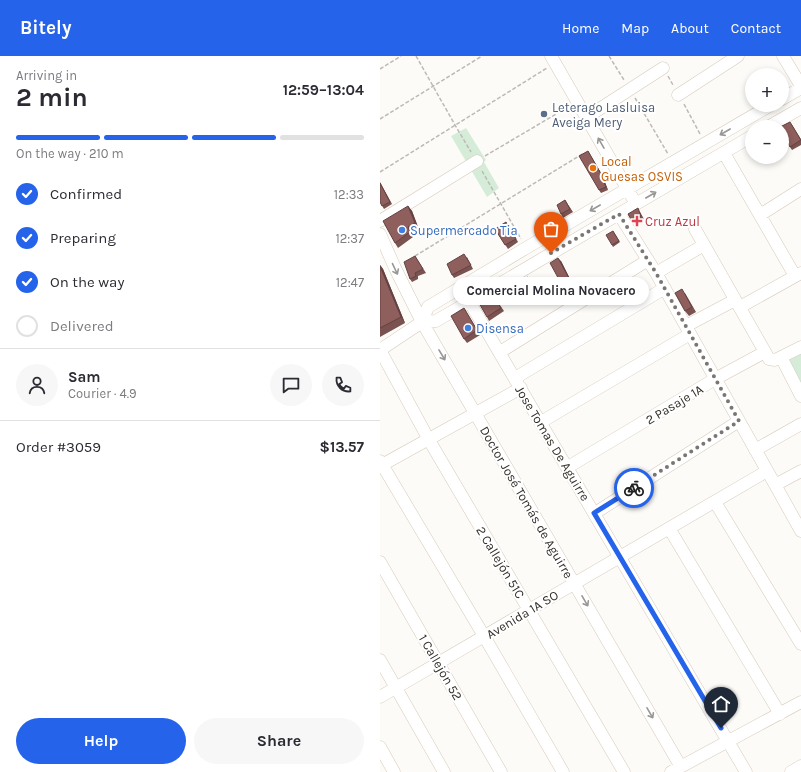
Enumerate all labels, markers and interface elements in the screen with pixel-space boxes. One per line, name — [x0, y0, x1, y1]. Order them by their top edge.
text: Bitely — [20, 17, 71, 39]
text: Home — [562, 20, 599, 37]
text: Map — [621, 20, 649, 37]
text: About — [671, 20, 709, 37]
text: Contact — [731, 20, 781, 37]
text: Arriving in — [16, 68, 77, 83]
map controls — [745, 68, 789, 164]
button: + — [745, 68, 789, 112]
text: 12:59–13:04 — [283, 81, 364, 99]
text: 2 min — [16, 82, 88, 113]
place label: Leterago Lasluisa Aveiga Mery — [552, 100, 655, 130]
marker: Leterago Lasluisa Aveiga Mery — [539, 109, 549, 119]
button: − — [745, 120, 789, 164]
one-way arrow — [719, 128, 731, 136]
one-way arrow — [597, 137, 605, 149]
text: On the way · 210 m — [16, 146, 124, 161]
place label: Local Guesas OSVIS — [601, 154, 683, 184]
marker: Local Guesas OSVIS — [588, 163, 598, 173]
icon: check — [16, 183, 38, 205]
text: Confirmed — [50, 185, 122, 203]
text: 12:33 — [334, 187, 364, 202]
one-way arrow — [645, 191, 657, 199]
one-way arrow — [589, 204, 601, 212]
pin — [534, 212, 568, 253]
place label: Cruz Azul — [645, 214, 700, 229]
marker: Cruz Azul — [632, 216, 642, 226]
icon: bag — [540, 218, 562, 240]
place label: Supermercado Tia — [410, 223, 518, 238]
marker: Supermercado Tia — [397, 225, 407, 235]
icon: check — [16, 227, 38, 249]
text: Preparing — [50, 229, 116, 247]
text: 12:37 — [335, 231, 364, 246]
one-way arrow — [392, 263, 399, 275]
icon: check — [16, 271, 38, 293]
text: On the way — [50, 273, 124, 291]
text: 12:47 — [336, 275, 364, 290]
callout: Comercial Molina Novacero — [453, 277, 649, 305]
text: Comercial Molina Novacero — [466, 283, 636, 298]
text: Delivered — [50, 317, 114, 335]
place label: Disensa — [476, 321, 524, 336]
marker: Disensa — [463, 323, 473, 333]
one-way arrow — [438, 349, 446, 361]
button: person — [16, 364, 58, 406]
button: chat — [270, 364, 312, 406]
button: phone — [322, 364, 364, 406]
text: Sam — [68, 368, 101, 386]
street label: 2 Pasaje 1A — [643, 381, 706, 427]
street label: Jose Tomas De Aguirre — [512, 383, 593, 504]
text: Courier · 4.9 — [68, 386, 137, 401]
street label: Doctor José Tomás de Aguirre — [477, 424, 576, 581]
text: Order #3059 — [16, 438, 101, 456]
text: $13.57 — [320, 438, 364, 456]
courier — [614, 468, 654, 508]
icon: bike — [623, 477, 645, 499]
street label: 2 Callejón 51C — [473, 523, 528, 601]
street label: Avenida 1A SO — [484, 587, 561, 642]
one-way arrow — [582, 595, 590, 607]
street label: 1 Callejón 52 — [416, 632, 465, 703]
pin — [704, 687, 738, 728]
icon: home — [710, 693, 732, 715]
one-way arrow — [647, 707, 655, 719]
button: Help — [16, 718, 186, 764]
button: Share — [194, 718, 364, 764]

